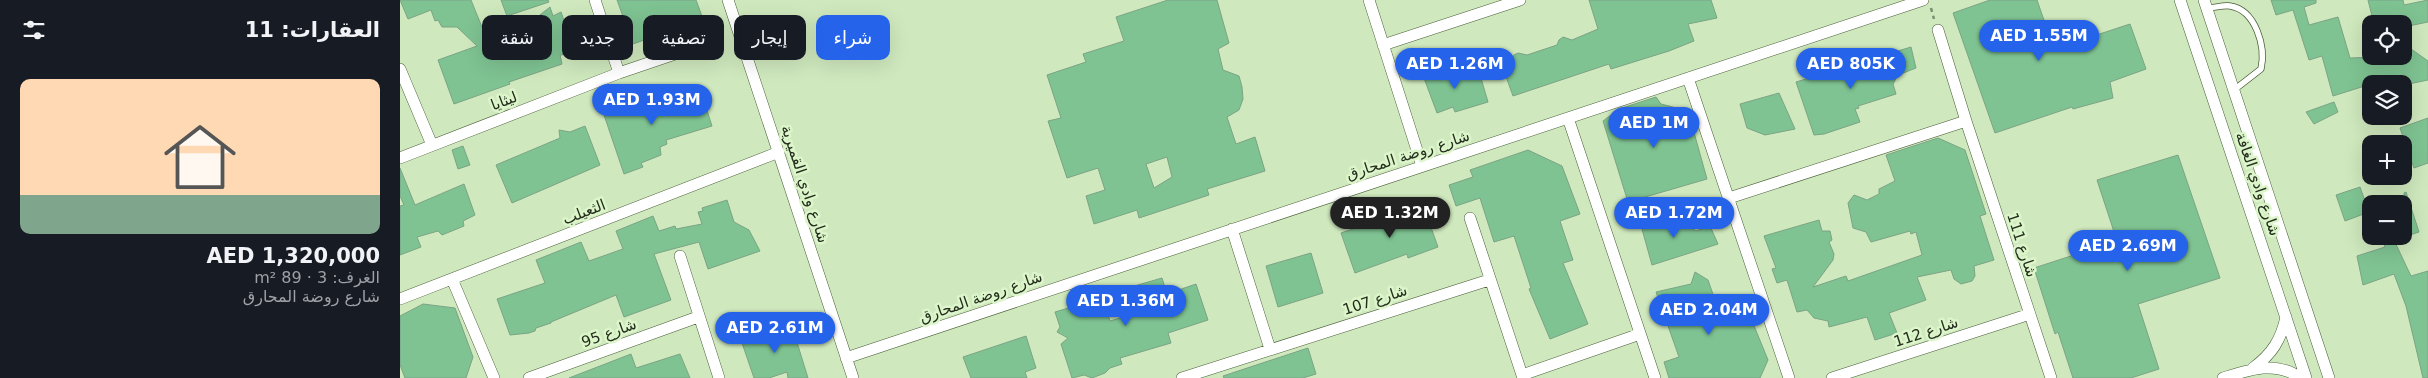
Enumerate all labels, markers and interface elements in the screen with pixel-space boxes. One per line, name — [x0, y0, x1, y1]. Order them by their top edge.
chip: شقة — [482, 15, 552, 60]
chip: جديد — [562, 15, 633, 60]
chip: تصفية — [643, 15, 724, 60]
chip: إيجار — [734, 15, 806, 60]
chip: شراء — [816, 15, 890, 60]
map controls — [2362, 15, 2412, 245]
button: locate — [2362, 15, 2412, 65]
icon: filters — [20, 16, 48, 44]
text: العقارات: 11 — [245, 18, 380, 42]
pin: AED 1.55M — [1982, 20, 2096, 62]
text: AED 1.55M — [1990, 26, 2088, 45]
pin: AED 1.26M — [1398, 48, 1512, 90]
pin: AED 805K — [1799, 48, 1903, 90]
text: AED 1.26M — [1406, 54, 1504, 73]
text: AED 805K — [1807, 54, 1895, 73]
button: layers — [2362, 75, 2412, 125]
pin: AED 1.93M — [595, 84, 709, 126]
street label: ليثايا — [488, 88, 520, 114]
text: AED 1.93M — [603, 90, 701, 109]
pin: AED 1M — [1613, 106, 1695, 149]
icon: home — [155, 112, 245, 202]
text: AED 1M — [1619, 113, 1689, 132]
street label: شارع وادي القميرية — [777, 123, 833, 245]
street label: شارع روضة المحارق — [1344, 127, 1472, 183]
street label: شارع وادي الغافة — [2231, 130, 2284, 239]
button: + — [2362, 135, 2412, 185]
button: − — [2362, 195, 2412, 245]
street label: الثعيلب — [560, 196, 608, 228]
pin: AED 1.32M — [1333, 196, 1447, 239]
pin: AED 1.72M — [1617, 196, 1731, 239]
text: AED 1.32M — [1341, 203, 1439, 222]
text: AED 1.72M — [1625, 203, 1723, 222]
street label: شارع 111 — [2003, 210, 2041, 280]
pin: AED 2.69M — [2071, 230, 2185, 272]
text: AED 2.69M — [2079, 236, 2177, 255]
text: AED 1,320,000 — [206, 244, 380, 268]
text: الغرف: 3 · 89 m² — [254, 268, 380, 287]
street label: شارع روضة المحارق — [917, 268, 1045, 326]
street label: شارع 107 — [1340, 281, 1410, 319]
pin: AED 1.36M — [1069, 284, 1183, 327]
text: شارع روضة المحارق — [243, 287, 380, 306]
text: AED 1.36M — [1077, 291, 1175, 310]
pin: AED 2.04M — [1652, 294, 1766, 336]
text: AED 2.04M — [1660, 300, 1758, 319]
pin: AED 2.61M — [718, 312, 832, 354]
street label: شارع 112 — [1891, 313, 1961, 351]
street label: شارع 95 — [579, 315, 639, 351]
text: AED 2.61M — [726, 318, 824, 337]

